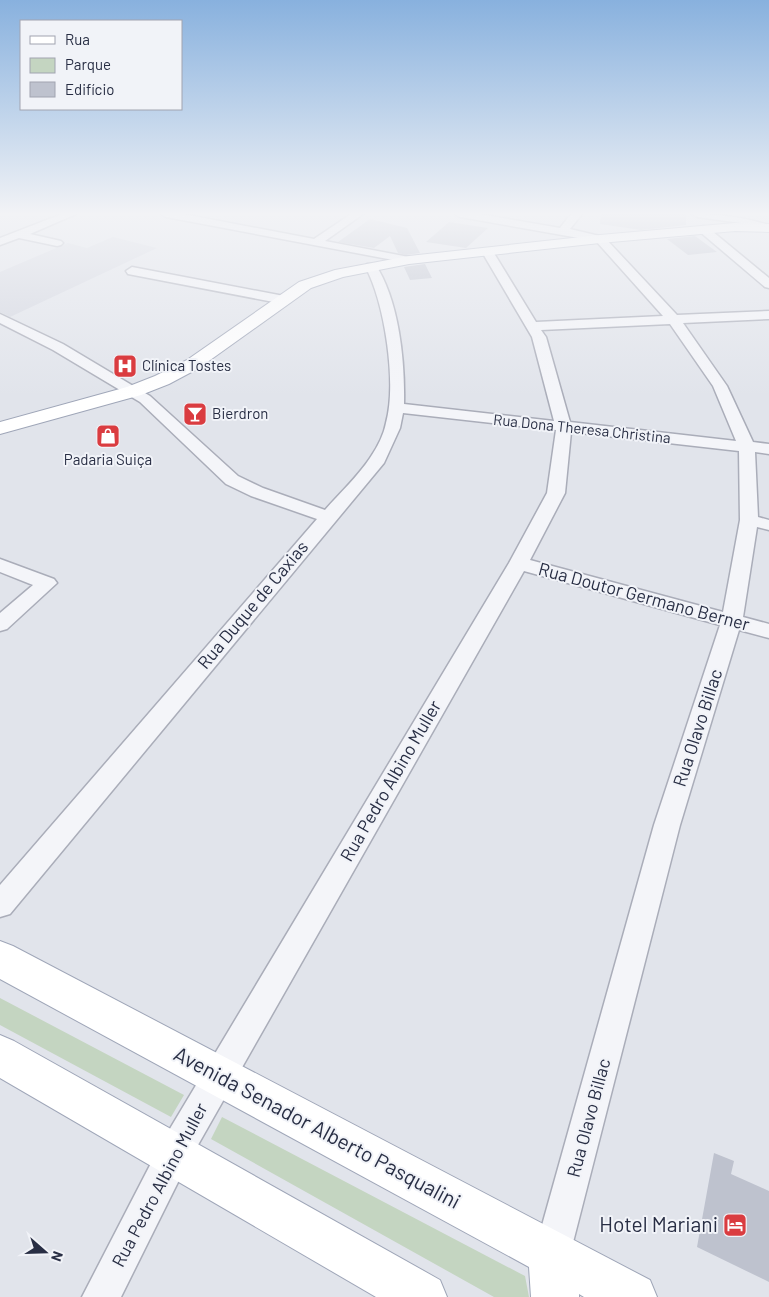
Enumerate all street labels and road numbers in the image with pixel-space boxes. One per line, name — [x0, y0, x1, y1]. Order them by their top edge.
street label: Rua Dona Theresa Christina — [492, 410, 672, 446]
street label: Rua Duque de Caxias — [192, 536, 312, 673]
street label: Rua Doutor Germano Berner — [536, 557, 753, 635]
street label: Rua Olavo Billac — [668, 666, 726, 789]
street label: Rua Pedro Albino Muller — [335, 696, 446, 865]
street label: Avenida Senador Alberto Pasqualini — [170, 1040, 465, 1213]
street label: Rua Olavo Billac — [562, 1056, 614, 1180]
street label: Rua Pedro Albino Muller — [107, 1098, 212, 1270]

